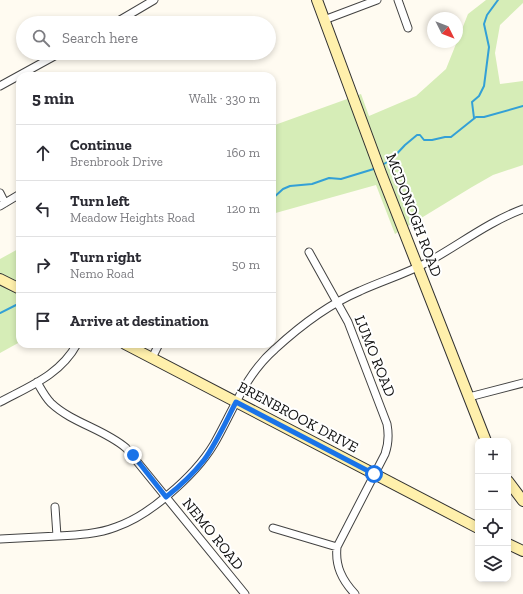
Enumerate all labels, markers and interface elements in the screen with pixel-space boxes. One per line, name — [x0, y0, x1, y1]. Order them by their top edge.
north arrow — [427, 12, 463, 48]
search box — [16, 16, 276, 60]
icon: search — [30, 27, 52, 49]
text: Search here — [62, 29, 138, 47]
text: 5 min — [32, 88, 74, 108]
text: Walk · 330 m — [189, 91, 260, 106]
text: Continue — [70, 136, 132, 154]
icon: ahead — [32, 142, 54, 164]
text: 160 m — [226, 145, 260, 160]
street label: MCDONOGH ROAD — [382, 151, 446, 279]
text: Brenbrook Drive — [70, 154, 163, 169]
text: Turn left — [70, 192, 130, 210]
icon: left — [32, 198, 54, 220]
text: 120 m — [227, 201, 260, 216]
text: Meadow Heights Road — [70, 210, 195, 225]
text: Turn right — [70, 248, 141, 266]
icon: right — [32, 254, 54, 276]
text: 50 m — [232, 257, 260, 272]
text: Nemo Road — [70, 266, 134, 281]
icon: arrive — [32, 310, 54, 332]
text: Arrive at destination — [70, 312, 209, 330]
street label: LUMO ROAD — [351, 313, 399, 399]
street label: BRENBROOK DRIVE — [235, 378, 362, 456]
map controls — [475, 438, 511, 582]
button: + — [475, 438, 511, 474]
route end — [124, 446, 142, 464]
route start — [365, 465, 383, 483]
button: − — [475, 474, 511, 510]
street label: NEMO ROAD — [179, 494, 247, 574]
button: locate — [475, 510, 511, 546]
button: layers — [475, 546, 511, 582]

